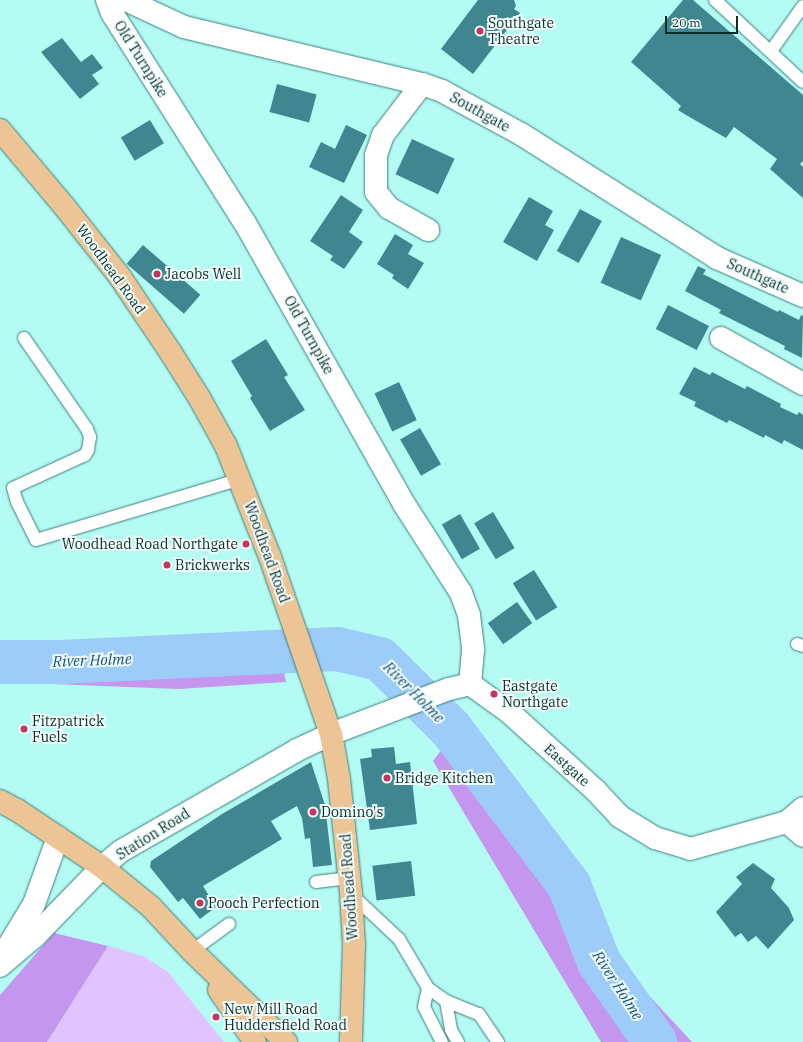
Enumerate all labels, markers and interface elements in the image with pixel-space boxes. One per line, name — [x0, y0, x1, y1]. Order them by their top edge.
scale bar — [667, 8, 740, 34]
place label: Southgate Theatre — [488, 15, 554, 48]
text: 20 m — [672, 15, 701, 30]
street label: Old Turnpike — [111, 18, 171, 100]
marker: Southgate Theatre — [475, 26, 485, 36]
street label: Southgate — [447, 89, 513, 135]
street label: Woodhead Road — [73, 221, 149, 317]
street label: Southgate — [724, 255, 792, 297]
place label: Jacobs Well — [165, 266, 241, 282]
marker: Jacobs Well — [152, 269, 162, 279]
street label: Old Turnpike — [281, 293, 337, 377]
street label: Woodhead Road — [241, 499, 293, 605]
place label: Woodhead Road Northgate — [62, 536, 238, 552]
marker: Woodhead Road Northgate — [241, 539, 251, 549]
place label: Brickwerks — [175, 557, 250, 573]
marker: Brickwerks — [162, 560, 172, 570]
water label: River Holme — [52, 650, 132, 670]
water label: River Holme — [380, 658, 448, 726]
place label: Eastgate Northgate — [502, 678, 568, 710]
marker: Eastgate Northgate — [489, 689, 499, 699]
place label: Fitzpatrick Fuels — [32, 713, 104, 746]
marker: Fitzpatrick Fuels — [19, 724, 29, 734]
street label: Eastgate — [541, 740, 593, 790]
place label: Bridge Kitchen — [395, 770, 493, 786]
marker: Bridge Kitchen — [382, 773, 392, 783]
place label: Domino's — [321, 804, 383, 820]
street label: Station Road — [113, 805, 193, 863]
marker: Domino's — [308, 807, 318, 817]
street label: Woodhead Road — [337, 833, 361, 941]
place label: Pooch Perfection — [208, 895, 320, 911]
marker: Pooch Perfection — [195, 898, 205, 908]
water label: River Holme — [589, 947, 647, 1023]
place label: New Mill Road Huddersfield Road — [224, 1001, 347, 1034]
marker: New Mill Road Huddersfield Road — [211, 1012, 221, 1022]

